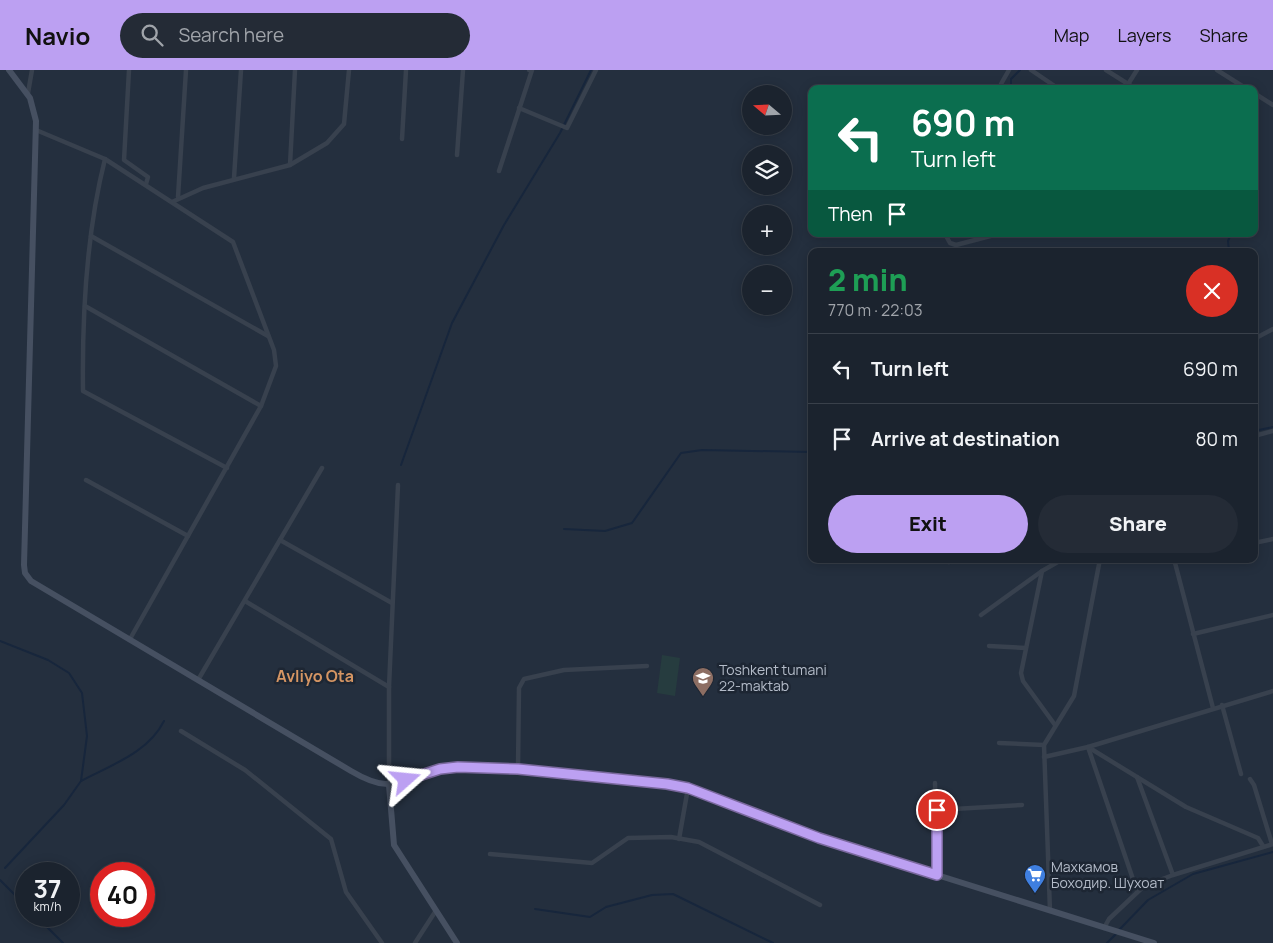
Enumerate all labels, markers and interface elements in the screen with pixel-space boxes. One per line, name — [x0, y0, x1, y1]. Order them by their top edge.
search box — [120, 13, 470, 58]
text: Navio — [25, 19, 90, 52]
icon: search — [138, 21, 166, 49]
text: Search here — [178, 22, 284, 48]
text: Map — [1054, 23, 1089, 47]
text: Layers — [1117, 23, 1171, 47]
text: Share — [1199, 23, 1248, 47]
north arrow — [742, 85, 792, 135]
map controls — [742, 85, 792, 315]
text: 690 m — [911, 99, 1015, 147]
icon: left — [828, 105, 893, 170]
text: Turn left — [911, 144, 996, 174]
button: layers — [742, 145, 792, 195]
icon: arrive — [883, 200, 911, 228]
text: Then — [828, 201, 873, 227]
button: + — [742, 205, 792, 255]
text: 2 min — [828, 259, 908, 300]
button: − — [742, 265, 792, 315]
button: close — [1186, 265, 1238, 317]
text: 770 m · 22:03 — [828, 299, 923, 321]
icon: left — [828, 355, 856, 383]
text: Turn left — [871, 356, 949, 382]
text: 690 m — [1183, 356, 1238, 382]
icon: arrive — [828, 425, 856, 453]
text: Arrive at destination — [871, 426, 1060, 452]
text: 80 m — [1195, 426, 1238, 452]
button: Exit — [828, 495, 1028, 553]
button: Share — [1038, 495, 1238, 553]
place label: Toshkent tumani 22-maktab — [719, 660, 827, 695]
district label: Avliyo Ota — [276, 665, 354, 687]
school or university icon: Toshkent tumani 22-maktab — [691, 666, 715, 697]
position arrow — [379, 753, 431, 805]
pin — [916, 789, 958, 831]
icon: arrive — [923, 796, 951, 824]
place label: Махкамов Боходир. Шухоат — [1051, 857, 1164, 892]
speed limit sign: 40 — [90, 862, 155, 927]
supermarket icon: Махкамов Боходир. Шухоат — [1023, 863, 1047, 894]
text: 37 — [34, 871, 61, 906]
text: km/h — [34, 898, 61, 915]

